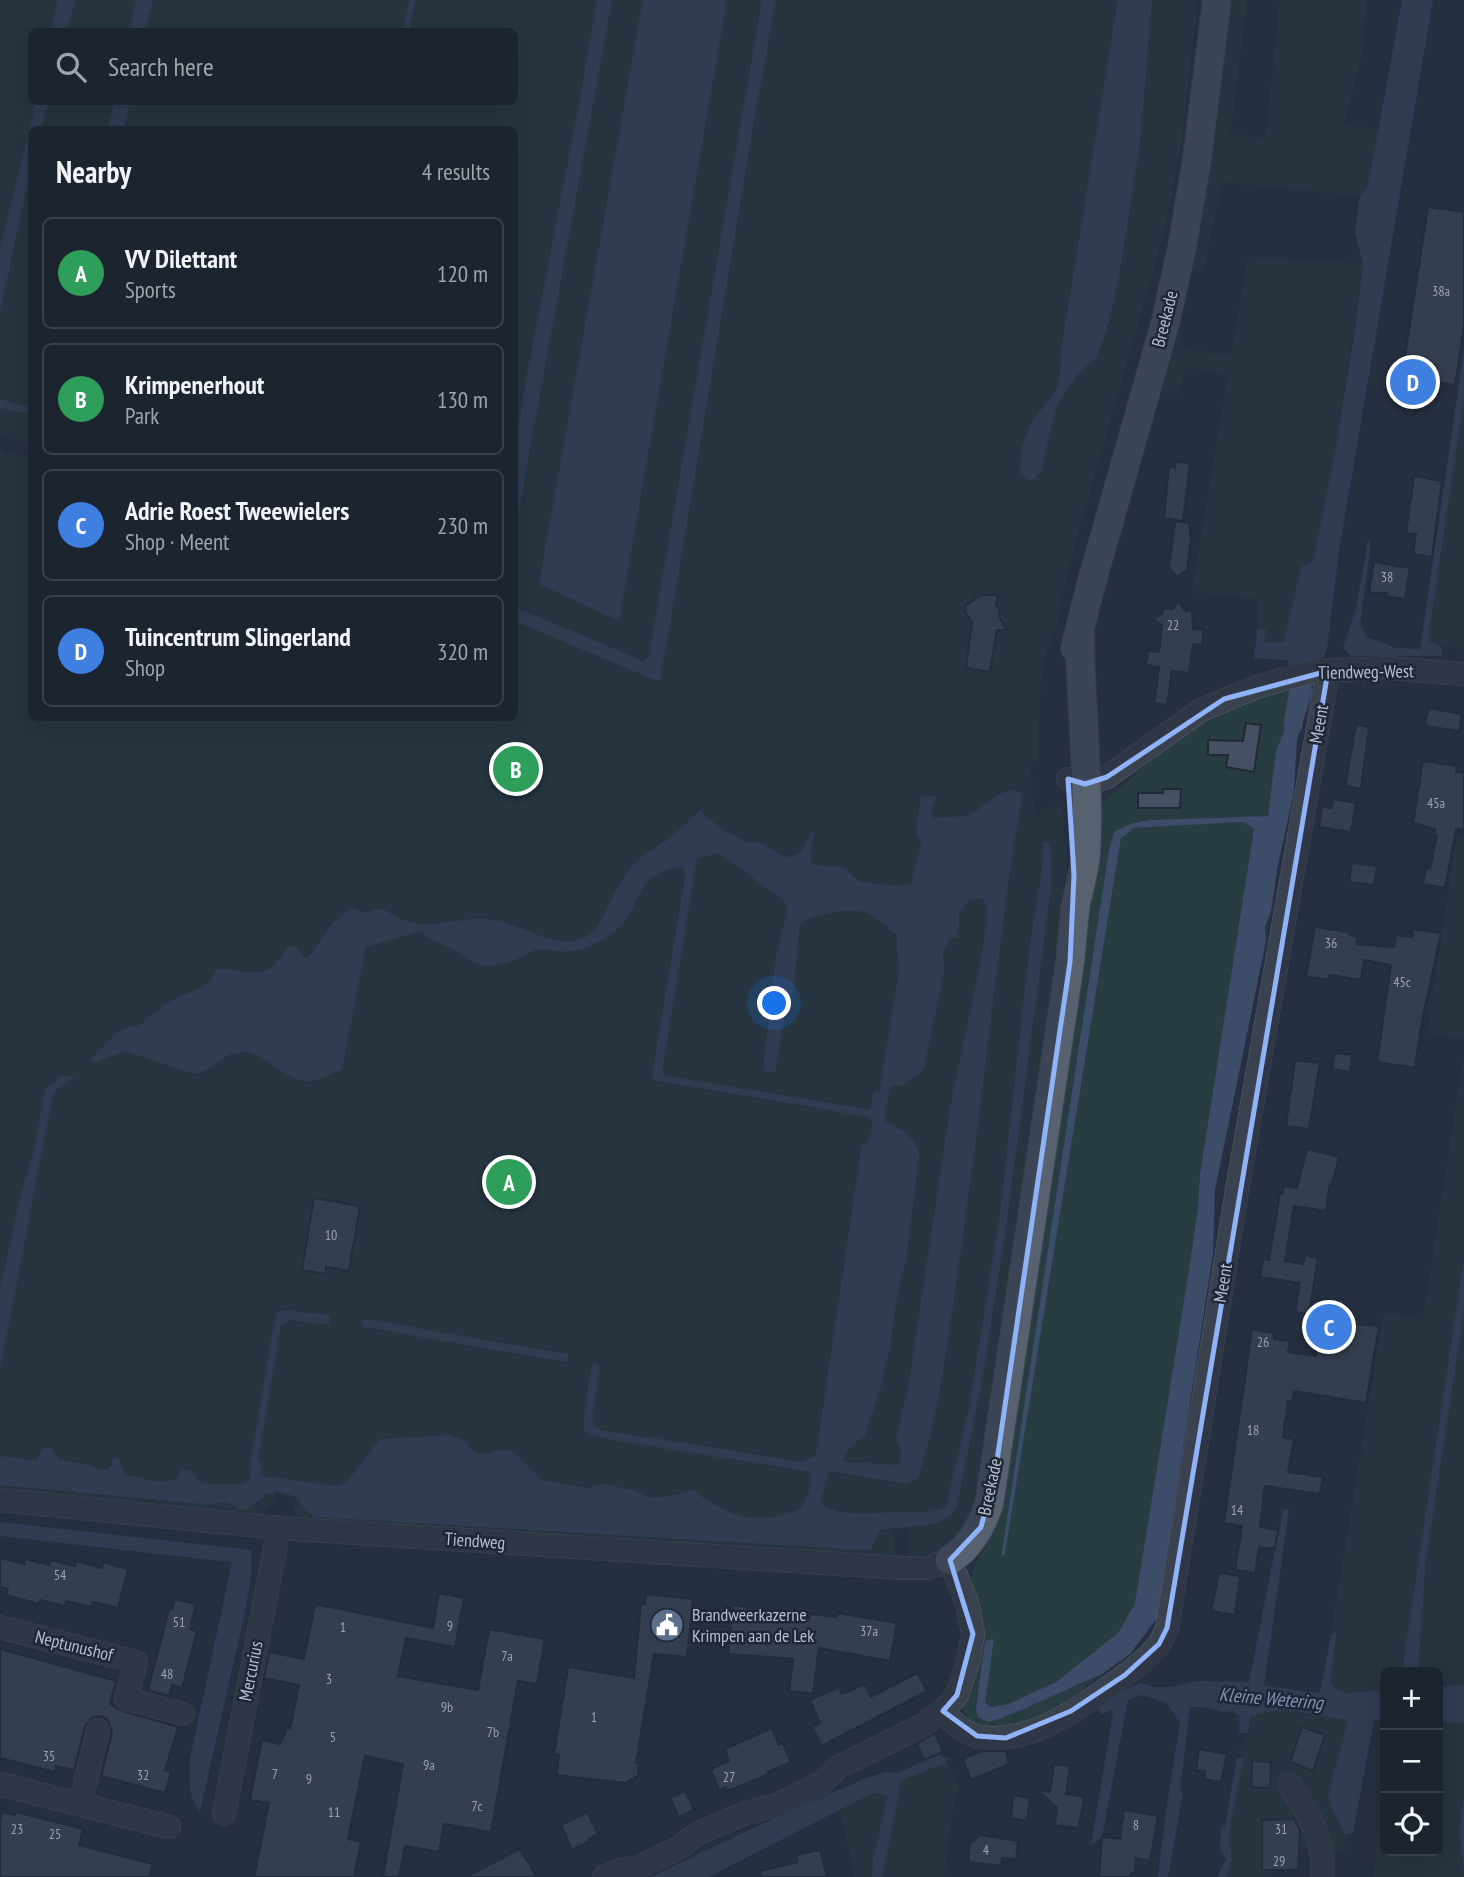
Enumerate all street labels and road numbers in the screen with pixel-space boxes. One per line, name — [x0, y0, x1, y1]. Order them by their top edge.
street label: Breekade — [1146, 288, 1183, 350]
street label: Tiendweg-West — [1318, 659, 1414, 684]
street label: Meent — [1304, 703, 1333, 745]
street label: Meent — [1208, 1262, 1237, 1304]
street label: Breekade — [972, 1456, 1007, 1517]
street label: Tiendweg — [444, 1527, 506, 1554]
street label: Neptunushof — [33, 1625, 117, 1667]
street label: Mercurius — [233, 1639, 268, 1703]

